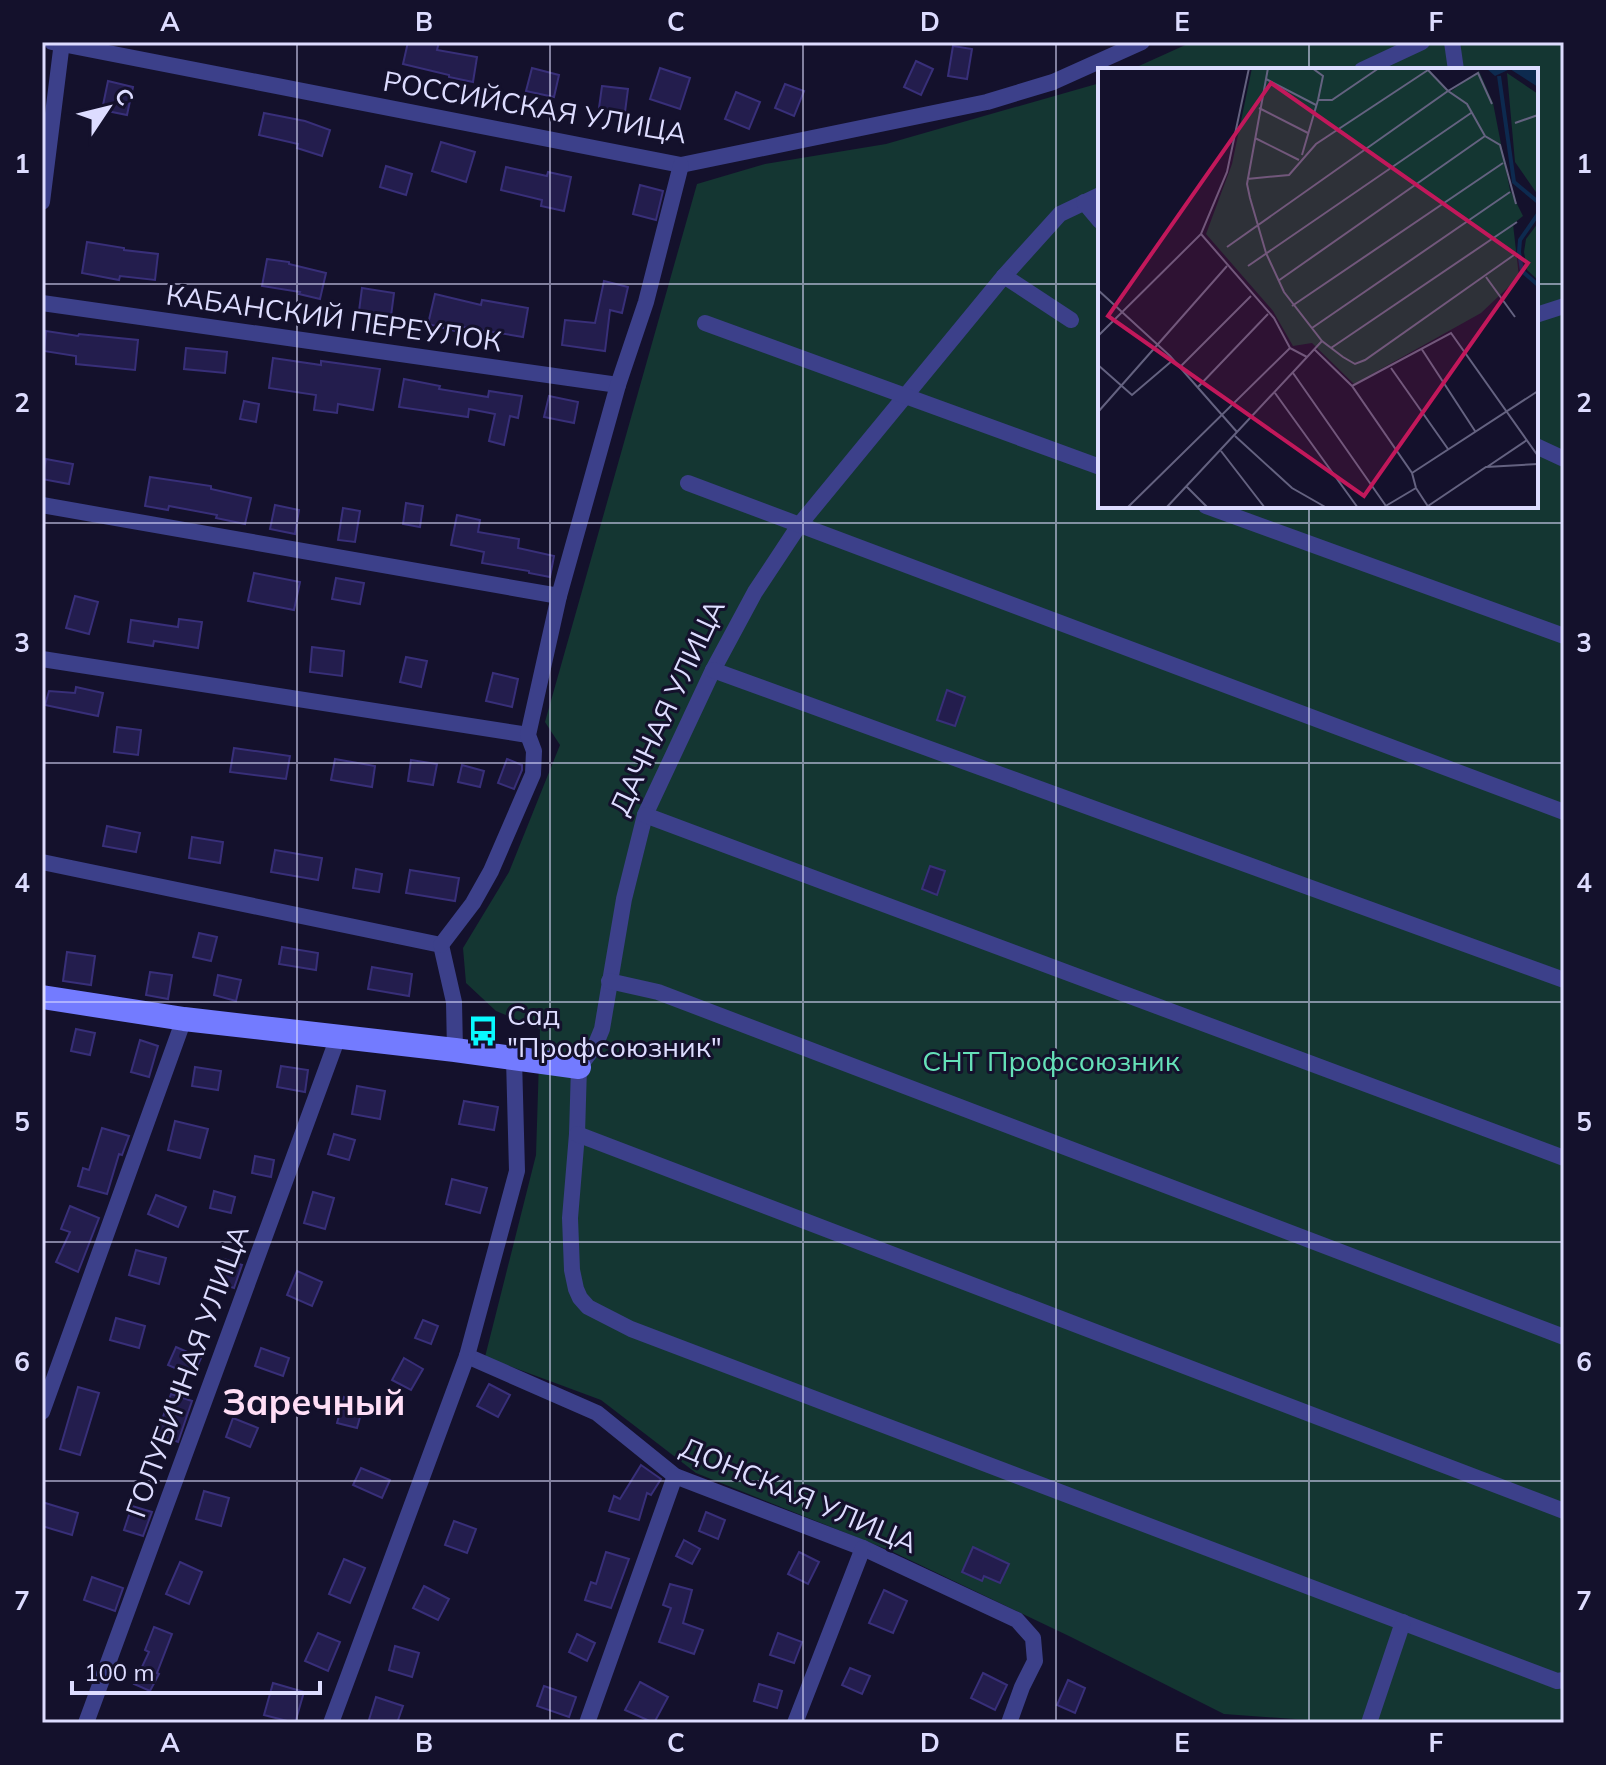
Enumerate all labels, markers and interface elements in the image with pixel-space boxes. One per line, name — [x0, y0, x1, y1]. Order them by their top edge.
text: A — [160, 5, 180, 38]
text: B — [415, 5, 433, 38]
text: C — [667, 5, 685, 38]
text: D — [920, 5, 940, 38]
text: E — [1174, 5, 1190, 38]
text: F — [1429, 5, 1444, 38]
street label: РОССИЙСКАЯ УЛИЦА — [381, 63, 690, 151]
north arrow — [68, 68, 148, 148]
inset map — [1098, 68, 1538, 508]
text: С — [109, 82, 140, 111]
text: 1 — [14, 147, 30, 180]
text: 1 — [1576, 147, 1592, 180]
street label: КАБАНСКИЙ ПЕРЕУЛОК — [164, 277, 505, 358]
text: 2 — [14, 386, 30, 419]
text: 2 — [1576, 386, 1592, 419]
street label: ДАЧНАЯ УЛИЦА — [601, 593, 732, 820]
text: 3 — [14, 626, 30, 659]
text: 3 — [1576, 626, 1592, 659]
text: 4 — [14, 866, 30, 899]
text: 4 — [1576, 866, 1592, 899]
place label: Сад "Профсоюзник" — [507, 997, 722, 1064]
bus stop icon: Сад "Профсоюзник" — [466, 1014, 500, 1048]
park label: СНТ Профсоюзник — [922, 1043, 1181, 1078]
text: 5 — [14, 1105, 30, 1138]
text: 5 — [1576, 1105, 1592, 1138]
street label: ГОЛУБИЧНАЯ УЛИЦА — [117, 1219, 256, 1522]
text: 6 — [14, 1345, 30, 1378]
text: 6 — [1576, 1345, 1592, 1378]
district label: Заречный — [223, 1379, 405, 1424]
street label: ДОНСКАЯ УЛИЦА — [676, 1429, 923, 1560]
text: 7 — [14, 1584, 30, 1617]
text: 7 — [1576, 1584, 1592, 1617]
scale bar — [72, 1645, 320, 1695]
text: 100 m — [84, 1657, 155, 1687]
text: A — [160, 1726, 180, 1759]
text: B — [415, 1726, 433, 1759]
text: C — [667, 1726, 685, 1759]
text: D — [920, 1726, 940, 1759]
text: E — [1174, 1726, 1190, 1759]
text: F — [1429, 1726, 1444, 1759]

